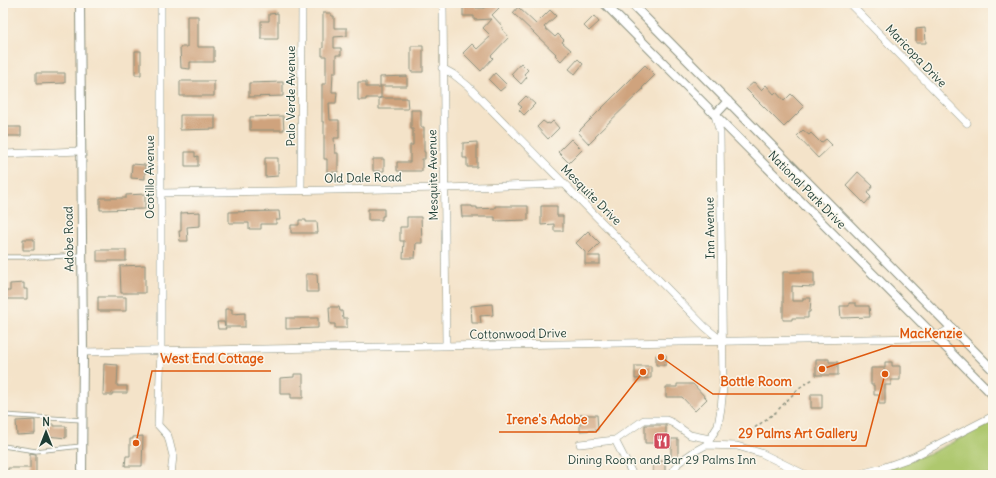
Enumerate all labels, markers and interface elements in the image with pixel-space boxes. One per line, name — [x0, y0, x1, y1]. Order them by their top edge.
street label: Maricopa Drive — [883, 21, 950, 90]
street label: Palo Verde Avenue — [283, 46, 298, 146]
street label: Mesquite Avenue — [424, 129, 441, 221]
street label: Ocotillo Avenue — [142, 135, 157, 219]
street label: National Park Drive — [765, 148, 849, 232]
street label: Mesquite Drive — [558, 161, 625, 228]
street label: Old Dale Road — [324, 169, 402, 186]
street label: Inn Avenue — [701, 197, 718, 259]
street label: Adobe Road — [60, 206, 77, 272]
callout: MacKenzie — [891, 321, 970, 346]
street label: Cottonwood Drive — [469, 325, 567, 342]
text: MacKenzie — [900, 325, 962, 342]
callout: West End Cottage — [152, 346, 271, 371]
text: West End Cottage — [160, 350, 264, 367]
callout: Bottle Room — [713, 369, 800, 394]
text: Bottle Room — [720, 373, 792, 390]
callout: Irene's Adobe — [499, 407, 596, 432]
text: Irene's Adobe — [507, 411, 588, 428]
north arrow — [26, 412, 66, 452]
text: N — [42, 415, 50, 429]
callout: 29 Palms Art Gallery — [730, 421, 866, 446]
text: 29 Palms Art Gallery — [738, 425, 858, 442]
restaurant icon: Dining Room and Bar 29 Palms Inn — [652, 431, 672, 451]
place label: Dining Room and Bar 29 Palms Inn — [568, 452, 756, 467]

